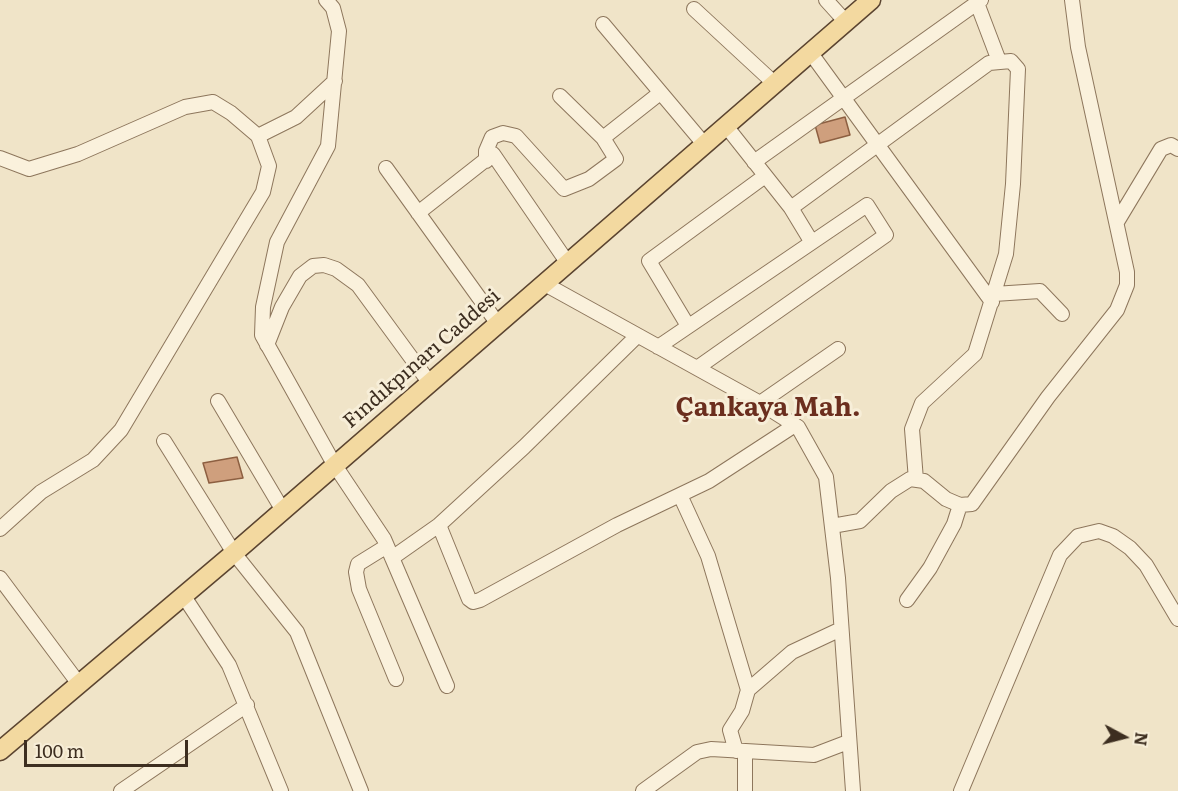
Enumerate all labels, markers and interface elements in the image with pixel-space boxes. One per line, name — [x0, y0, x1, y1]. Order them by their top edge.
street label: Fındıkpınarı Caddesi — [339, 284, 505, 434]
district label: Çankaya Mah. — [676, 392, 860, 424]
north arrow — [1094, 707, 1154, 767]
scale bar — [27, 728, 190, 766]
text: N — [1129, 731, 1155, 747]
text: 100 m — [35, 737, 84, 764]

